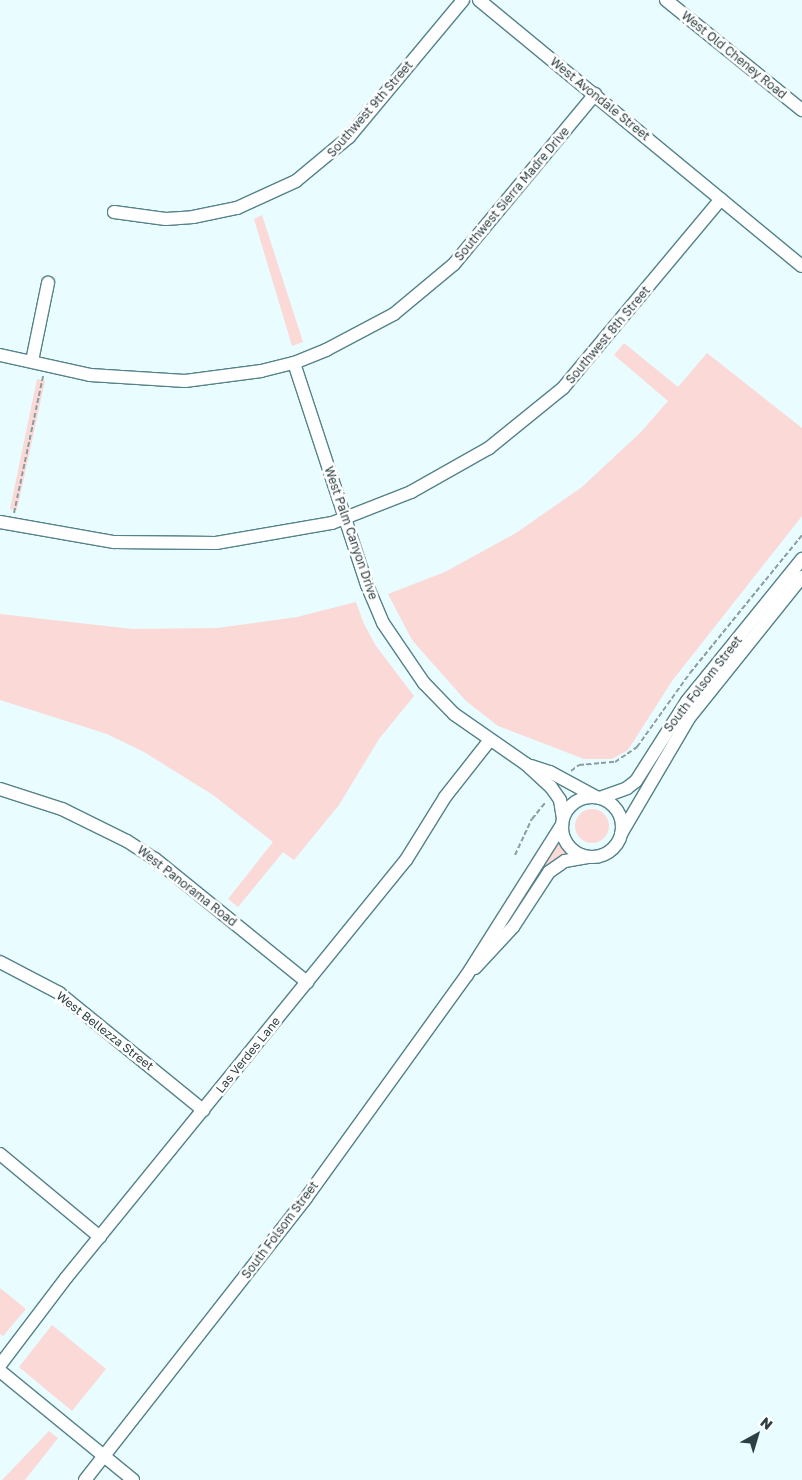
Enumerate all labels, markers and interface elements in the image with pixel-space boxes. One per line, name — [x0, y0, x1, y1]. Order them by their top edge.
street label: West Old Cheney Road — [679, 8, 789, 102]
street label: West Avondale Street — [547, 54, 653, 144]
street label: Southwest 9th Street — [324, 58, 416, 160]
street label: Southwest Sierra Madre Drive — [452, 124, 572, 264]
street label: Southwest 8th Street — [563, 283, 653, 387]
street label: West Palm Canyon Drive — [321, 464, 381, 602]
street label: South Folsom Street — [661, 633, 745, 735]
street label: West Panorama Road — [134, 843, 240, 929]
street label: West Bellezza Street — [54, 989, 156, 1073]
street label: Las Verdes Lane — [213, 1014, 283, 1096]
street label: South Folsom Street — [239, 1179, 321, 1281]
north arrow — [732, 1410, 782, 1460]
text: N — [757, 1413, 776, 1433]

